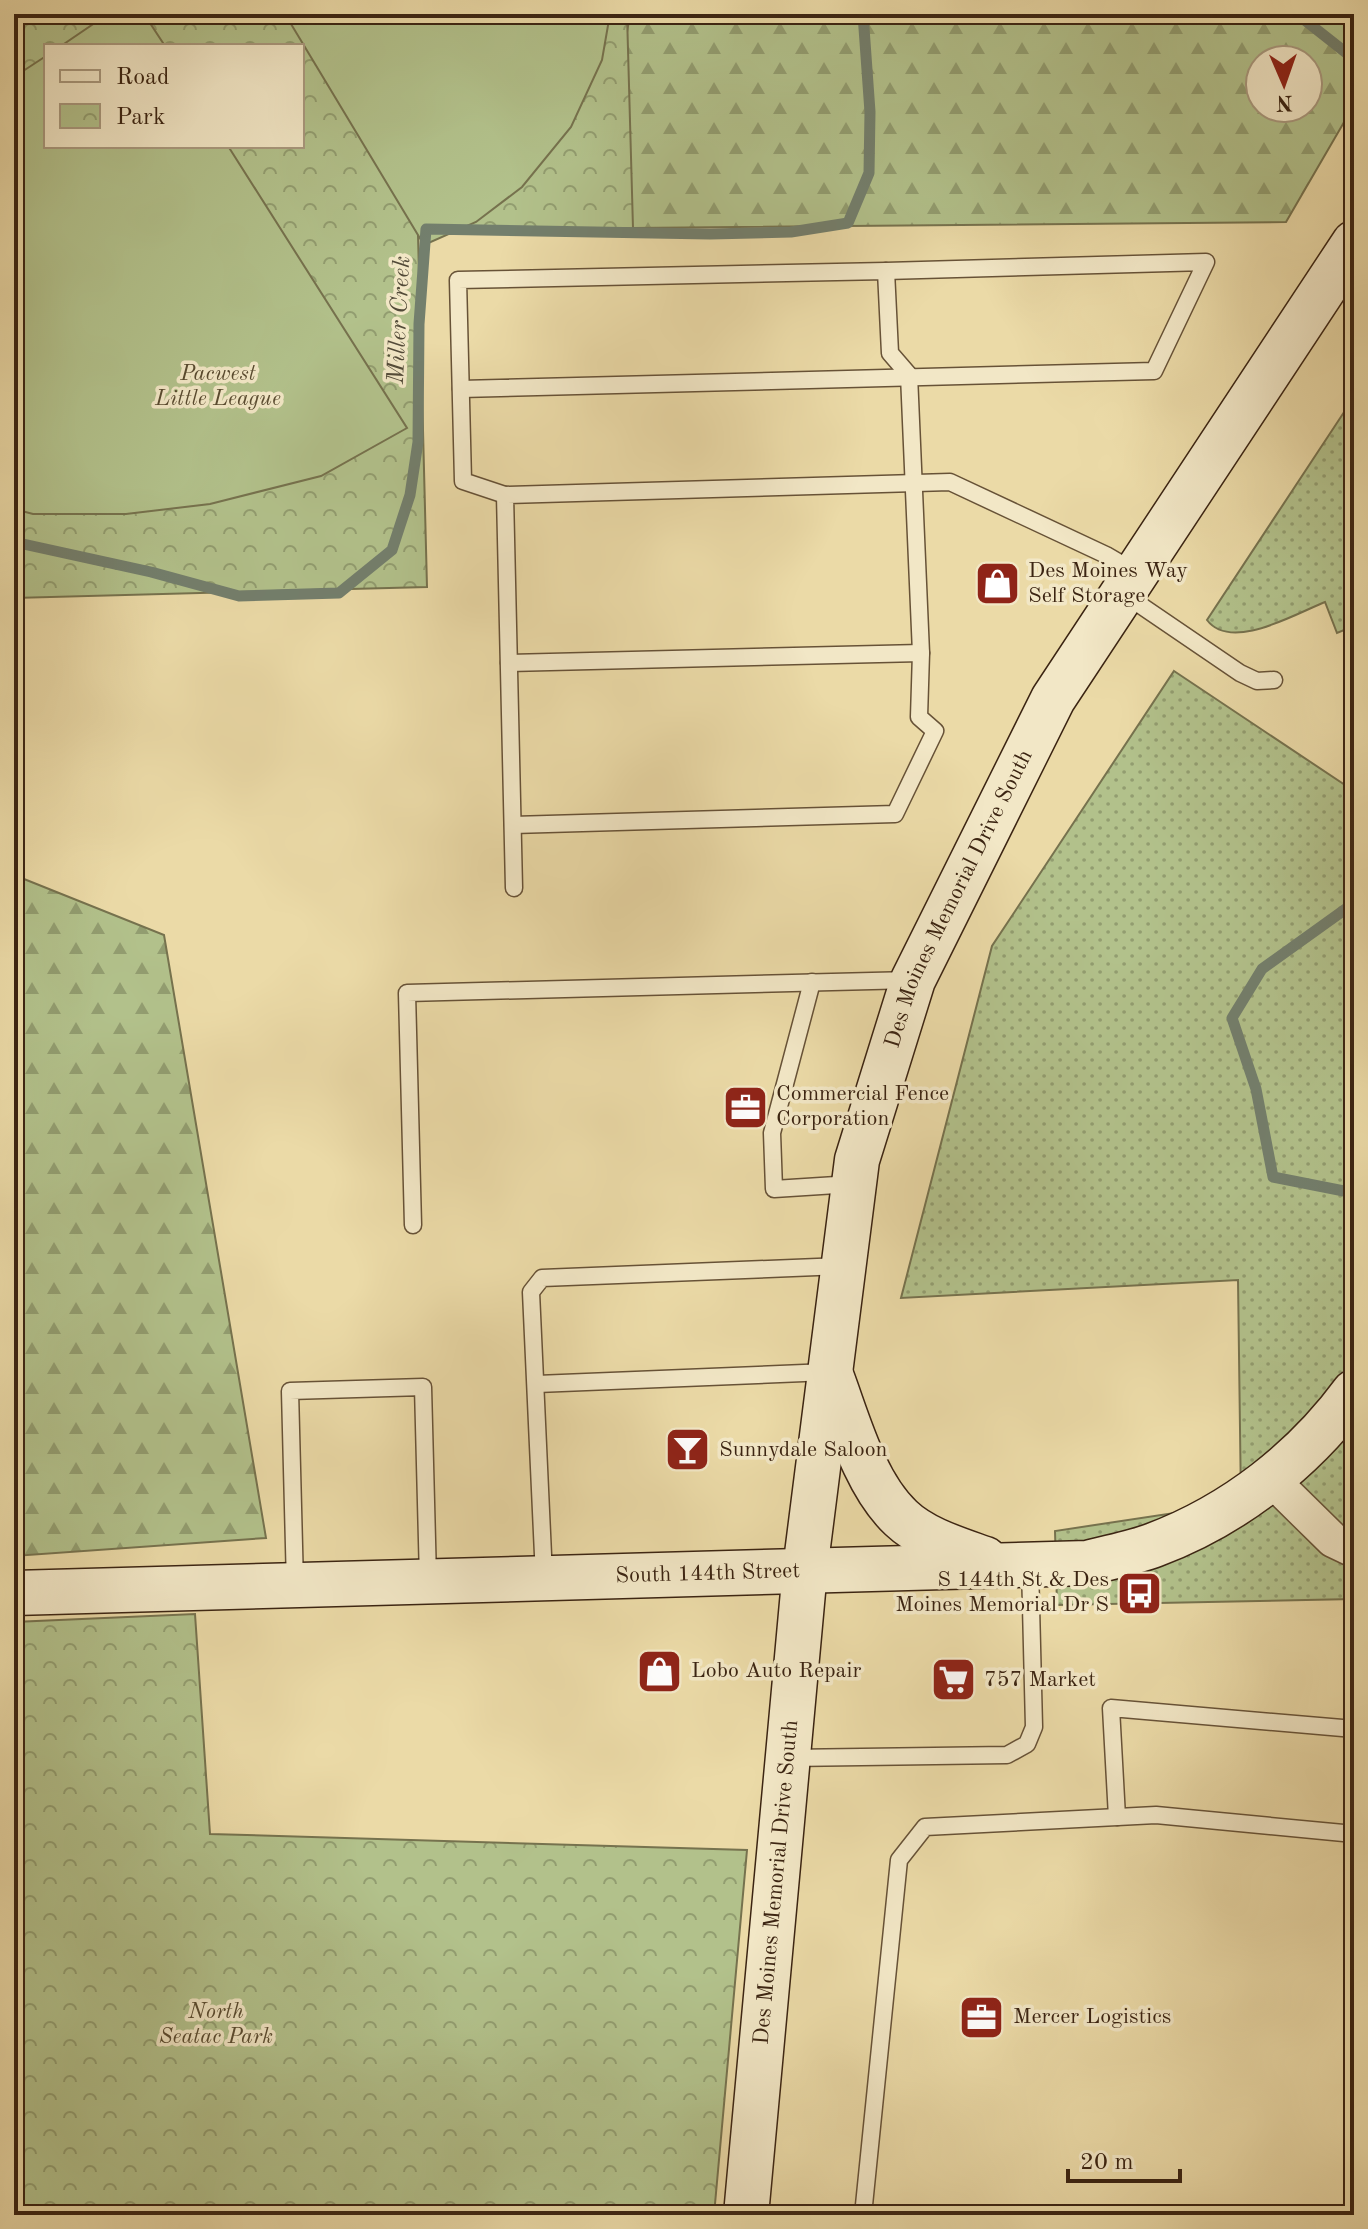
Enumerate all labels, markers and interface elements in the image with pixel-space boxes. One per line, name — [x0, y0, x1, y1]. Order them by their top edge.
legend — [44, 44, 304, 148]
north arrow — [1244, 44, 1324, 124]
text: Road — [116, 66, 169, 90]
text: N — [1276, 91, 1293, 113]
text: Park — [116, 106, 165, 130]
water label: Miller Creek — [385, 255, 415, 386]
park label: Pacwest Little League — [154, 363, 281, 410]
shop icon: Des Moines Way Self Storage — [973, 560, 1021, 608]
place label: Des Moines Way Self Storage — [1028, 560, 1188, 607]
street label: Des Moines Memorial Drive South — [882, 746, 1037, 1051]
office icon: Commercial Fence Corporation — [721, 1083, 769, 1131]
place label: Commercial Fence Corporation — [776, 1083, 949, 1130]
bar icon: Sunnydale Saloon — [664, 1426, 712, 1474]
place label: Sunnydale Saloon — [719, 1439, 888, 1461]
street label: South 144th Street — [615, 1560, 800, 1587]
place label: S 144th St & Des Moines Memorial Dr S — [895, 1569, 1109, 1616]
bus stop icon: S 144th St & Des Moines Memorial Dr S — [1116, 1569, 1164, 1617]
shop icon: Lobo Auto Repair — [636, 1647, 684, 1695]
supermarket icon: 757 Market — [929, 1656, 977, 1704]
place label: Lobo Auto Repair — [691, 1660, 861, 1682]
place label: 757 Market — [984, 1669, 1096, 1691]
street label: Des Moines Memorial Drive South — [751, 1719, 802, 2046]
office icon: Mercer Logistics — [958, 1993, 1006, 2041]
park label: North Seatac Park — [159, 2001, 273, 2048]
place label: Mercer Logistics — [1013, 2006, 1171, 2028]
scale bar — [1068, 2133, 1180, 2183]
text: 20 m — [1080, 2151, 1134, 2175]

